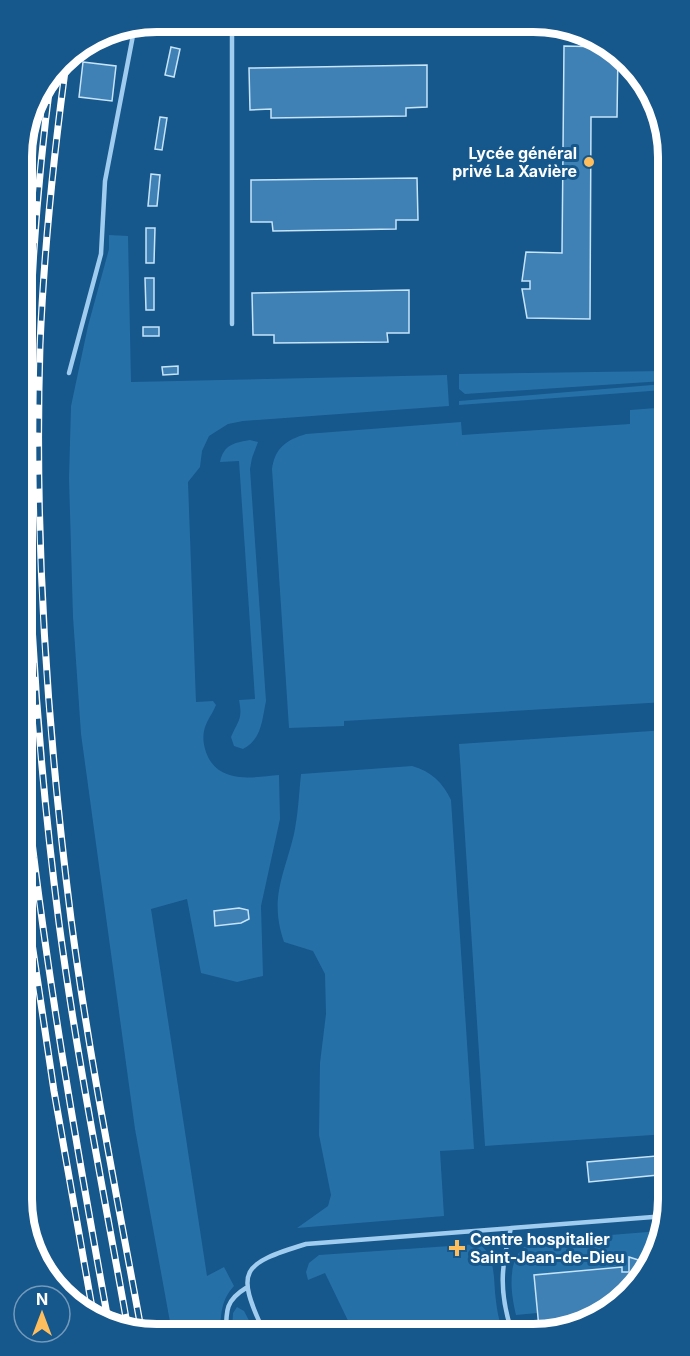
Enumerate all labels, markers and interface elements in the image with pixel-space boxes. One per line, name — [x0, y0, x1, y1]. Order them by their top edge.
place label: Lycée général privé La Xavière — [452, 143, 577, 181]
marker: Lycée général privé La Xavière — [582, 155, 596, 169]
place label: Centre hospitalier Saint-Jean-de-Dieu — [470, 1229, 625, 1267]
marker: Centre hospitalier Saint-Jean-de-Dieu — [448, 1239, 466, 1257]
north arrow — [12, 1284, 72, 1344]
text: N — [36, 1289, 48, 1309]

